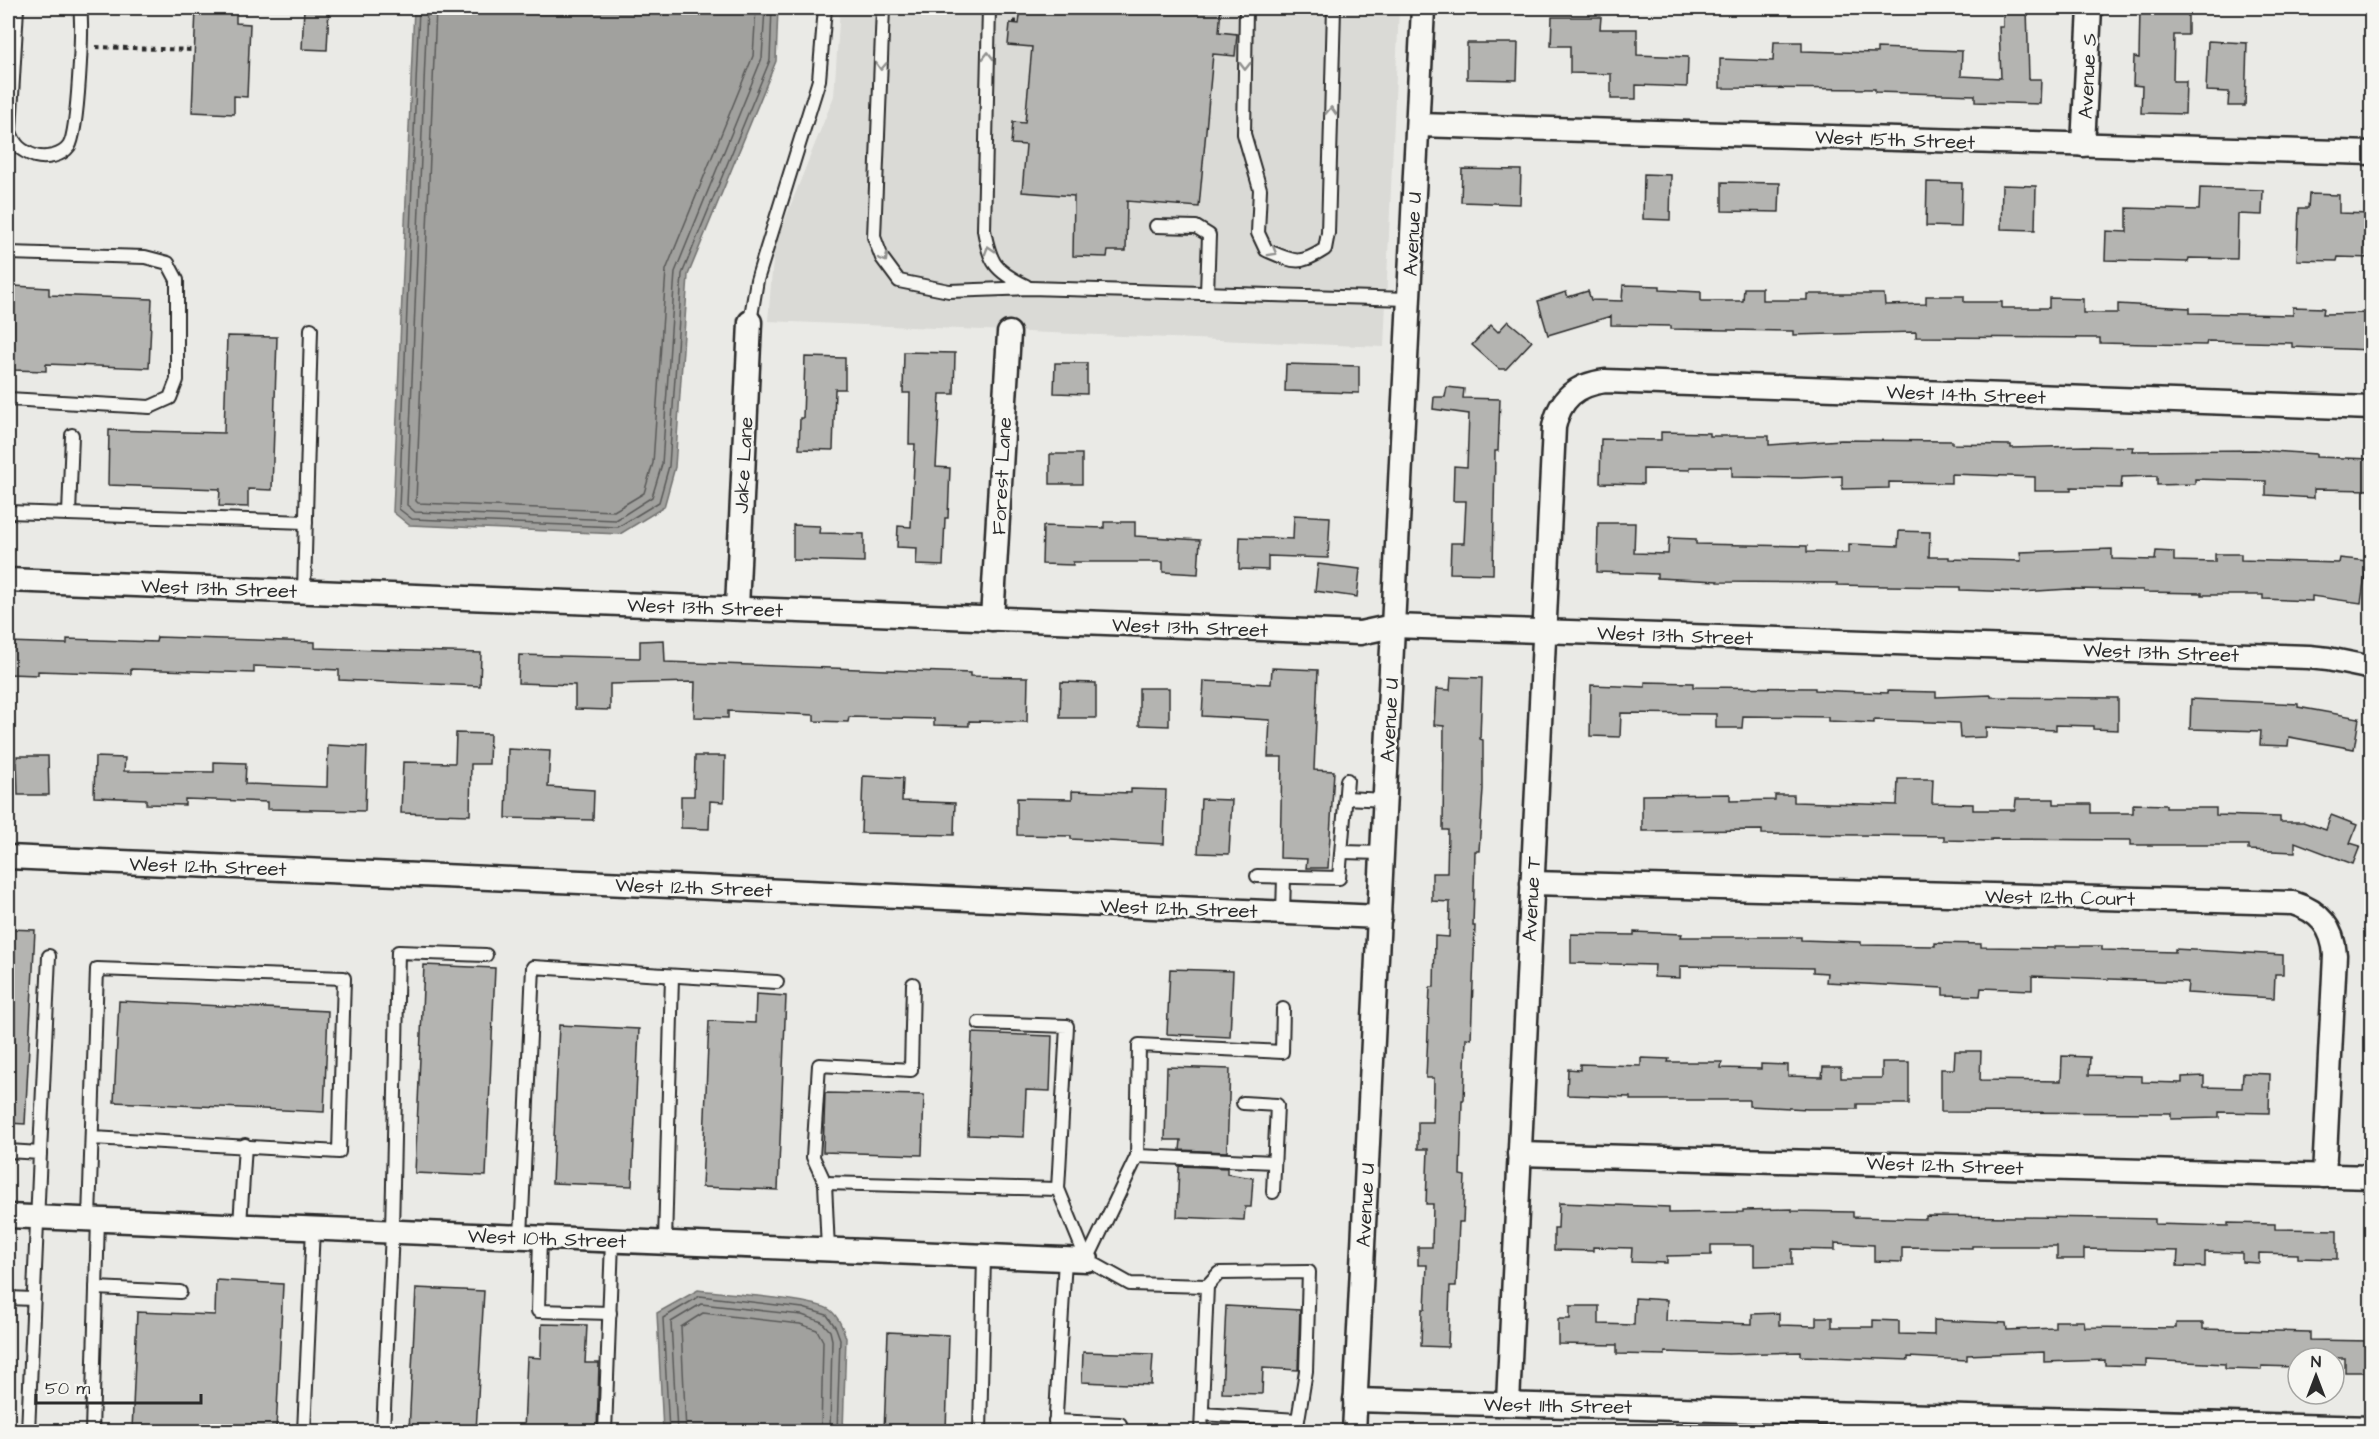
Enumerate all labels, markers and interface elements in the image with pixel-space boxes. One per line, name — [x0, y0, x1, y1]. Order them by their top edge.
street label: Avenue S — [2072, 32, 2104, 120]
one-way arrow — [982, 51, 994, 60]
one-way arrow — [874, 61, 887, 70]
one-way arrow — [1239, 61, 1252, 70]
one-way arrow — [1325, 107, 1337, 116]
street label: West 15th Street — [1814, 123, 1975, 157]
street label: Avenue U — [1397, 191, 1429, 277]
one-way arrow — [984, 245, 996, 256]
one-way arrow — [1267, 245, 1278, 256]
one-way arrow — [877, 252, 888, 262]
street label: West 14th Street — [1886, 378, 2046, 412]
street label: Jake Lane — [727, 416, 761, 514]
street label: Forest Lane — [985, 416, 1019, 536]
street label: West 13th Street — [140, 572, 298, 606]
street label: West 13th Street — [626, 591, 784, 625]
street label: West 13th Street — [1111, 611, 1269, 645]
street label: West 13th Street — [1596, 619, 1754, 653]
street label: West 13th Street — [2082, 636, 2240, 670]
street label: Avenue U — [1374, 677, 1406, 763]
street label: West 12th Street — [129, 850, 287, 884]
street label: Avenue T — [1516, 855, 1548, 942]
street label: West 12th Street — [615, 871, 773, 905]
street label: West 12th Court — [1985, 883, 2135, 913]
street label: West 12th Street — [1100, 892, 1258, 926]
street label: West 12th Street — [1866, 1149, 2024, 1183]
street label: Avenue U — [1350, 1162, 1382, 1248]
street label: West 10th Street — [467, 1222, 627, 1256]
north arrow — [2286, 1346, 2346, 1406]
text: N — [2311, 1351, 2321, 1373]
scale bar — [36, 1367, 201, 1405]
text: 50 m — [45, 1376, 90, 1401]
street label: West 11th Street — [1483, 1391, 1633, 1421]

